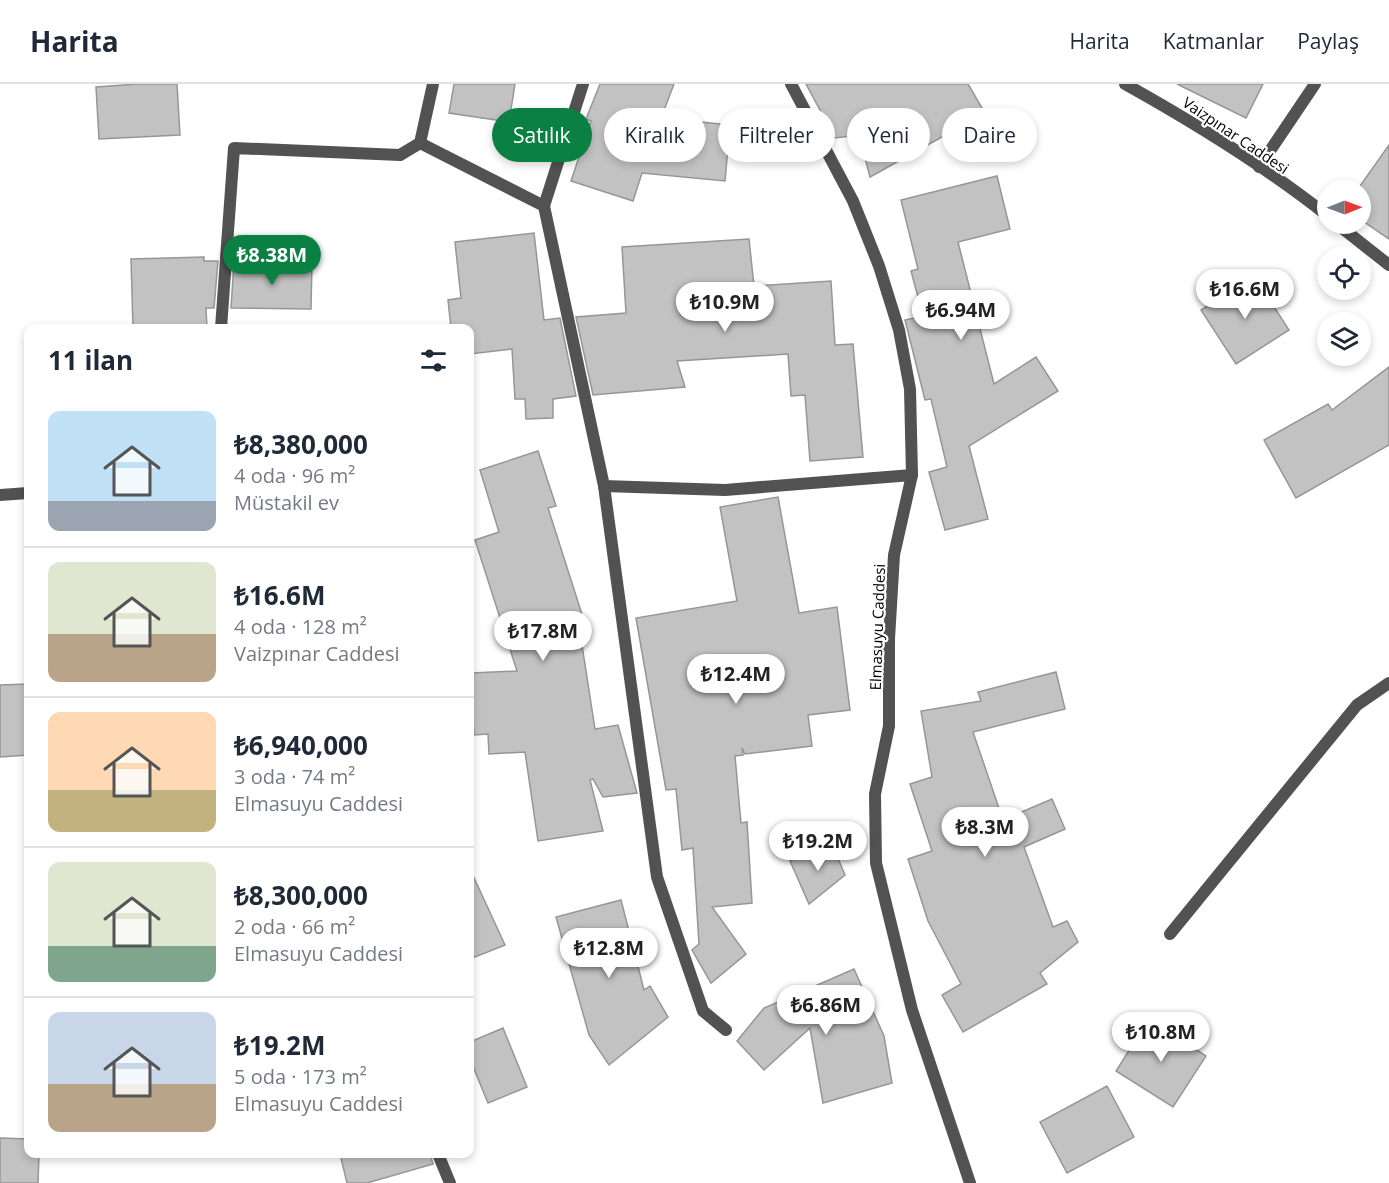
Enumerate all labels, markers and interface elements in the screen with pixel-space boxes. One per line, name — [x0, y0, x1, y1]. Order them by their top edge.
text: Harita — [30, 22, 119, 60]
text: Harita — [1069, 27, 1130, 55]
text: Katmanlar — [1163, 27, 1264, 55]
text: Paylaş — [1297, 27, 1359, 55]
street label: Vaizpınar Caddesi — [1179, 92, 1293, 178]
chip: Satılık — [492, 108, 592, 162]
chip: Kiralık — [604, 108, 706, 162]
chip: Filtreler — [718, 108, 835, 162]
chip: Yeni — [847, 108, 930, 162]
chip: Daire — [942, 108, 1037, 162]
north arrow — [1317, 180, 1371, 234]
map controls — [1317, 180, 1371, 366]
pin: ₺8.38M — [223, 235, 321, 286]
text: ₺8.38M — [237, 241, 307, 268]
button: locate — [1317, 246, 1371, 300]
pin: ₺16.6M — [1196, 269, 1294, 320]
text: ₺16.6M — [1210, 275, 1280, 302]
pin: ₺10.9M — [676, 282, 774, 333]
text: ₺10.9M — [690, 288, 760, 315]
pin: ₺6.94M — [912, 290, 1010, 341]
text: ₺6.94M — [926, 296, 996, 323]
button: layers — [1317, 312, 1371, 366]
text: 11 ilan — [48, 342, 133, 378]
icon: filters — [417, 344, 450, 377]
text: ₺8,380,000 — [234, 426, 368, 462]
icon: home — [96, 435, 168, 507]
text: 4 oda · 96 m² — [234, 462, 355, 489]
text: Müstakil ev — [234, 489, 339, 516]
street label: Elmasuyu Caddesi — [865, 563, 889, 691]
text: ₺16.6M — [234, 577, 325, 613]
icon: home — [96, 586, 168, 658]
pin: ₺17.8M — [494, 611, 592, 662]
text: 4 oda · 128 m² — [234, 613, 367, 640]
text: ₺17.8M — [508, 617, 578, 644]
text: Vaizpınar Caddesi — [234, 640, 400, 667]
pin: ₺12.4M — [687, 654, 785, 705]
text: ₺12.4M — [701, 660, 771, 687]
text: ₺6,940,000 — [234, 727, 368, 763]
icon: home — [96, 736, 168, 808]
text: 3 oda · 74 m² — [234, 763, 355, 790]
text: Elmasuyu Caddesi — [234, 790, 403, 817]
pin: ₺8.3M — [943, 807, 1027, 858]
text: ₺8.3M — [956, 813, 1014, 840]
pin: ₺19.2M — [769, 821, 867, 872]
text: ₺19.2M — [783, 827, 853, 854]
text: ₺8,300,000 — [234, 877, 368, 913]
icon: home — [96, 886, 168, 958]
text: 2 oda · 66 m² — [234, 913, 355, 940]
pin: ₺12.8M — [560, 928, 658, 979]
text: ₺12.8M — [574, 934, 644, 961]
text: Elmasuyu Caddesi — [234, 940, 403, 967]
pin: ₺6.86M — [777, 985, 875, 1036]
text: ₺6.86M — [791, 991, 861, 1018]
pin: ₺10.8M — [1112, 1012, 1210, 1063]
text: ₺10.8M — [1126, 1018, 1196, 1045]
text: ₺19.2M — [234, 1027, 325, 1063]
icon: home — [96, 1036, 168, 1108]
text: 5 oda · 173 m² — [234, 1063, 367, 1090]
text: Elmasuyu Caddesi — [234, 1090, 403, 1117]

